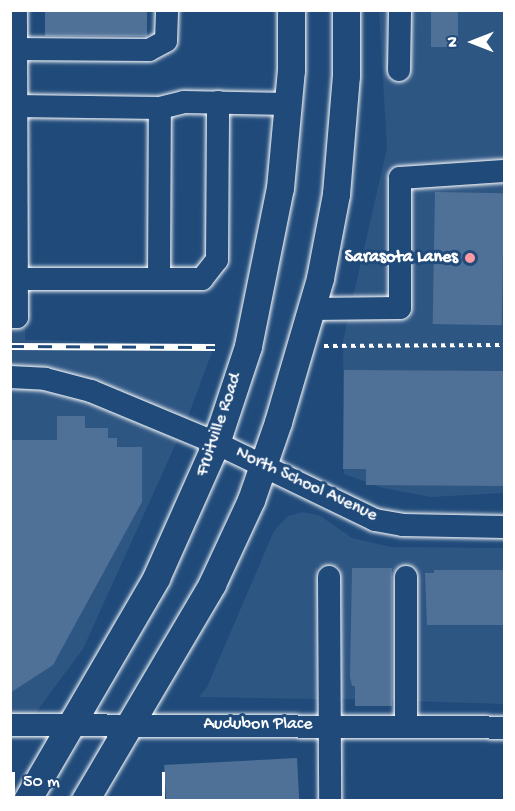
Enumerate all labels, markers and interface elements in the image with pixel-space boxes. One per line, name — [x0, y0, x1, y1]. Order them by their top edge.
north arrow — [443, 12, 503, 72]
text: N — [445, 37, 464, 47]
place label: Sarasota Lanes — [345, 247, 458, 269]
marker: Sarasota Lanes — [463, 251, 477, 265]
street label: Fruitville Road — [192, 370, 248, 480]
street label: North School Avenue — [232, 443, 380, 527]
street label: Audubon Place — [203, 714, 313, 736]
scale bar — [15, 760, 168, 798]
text: 50 m — [23, 772, 60, 793]

